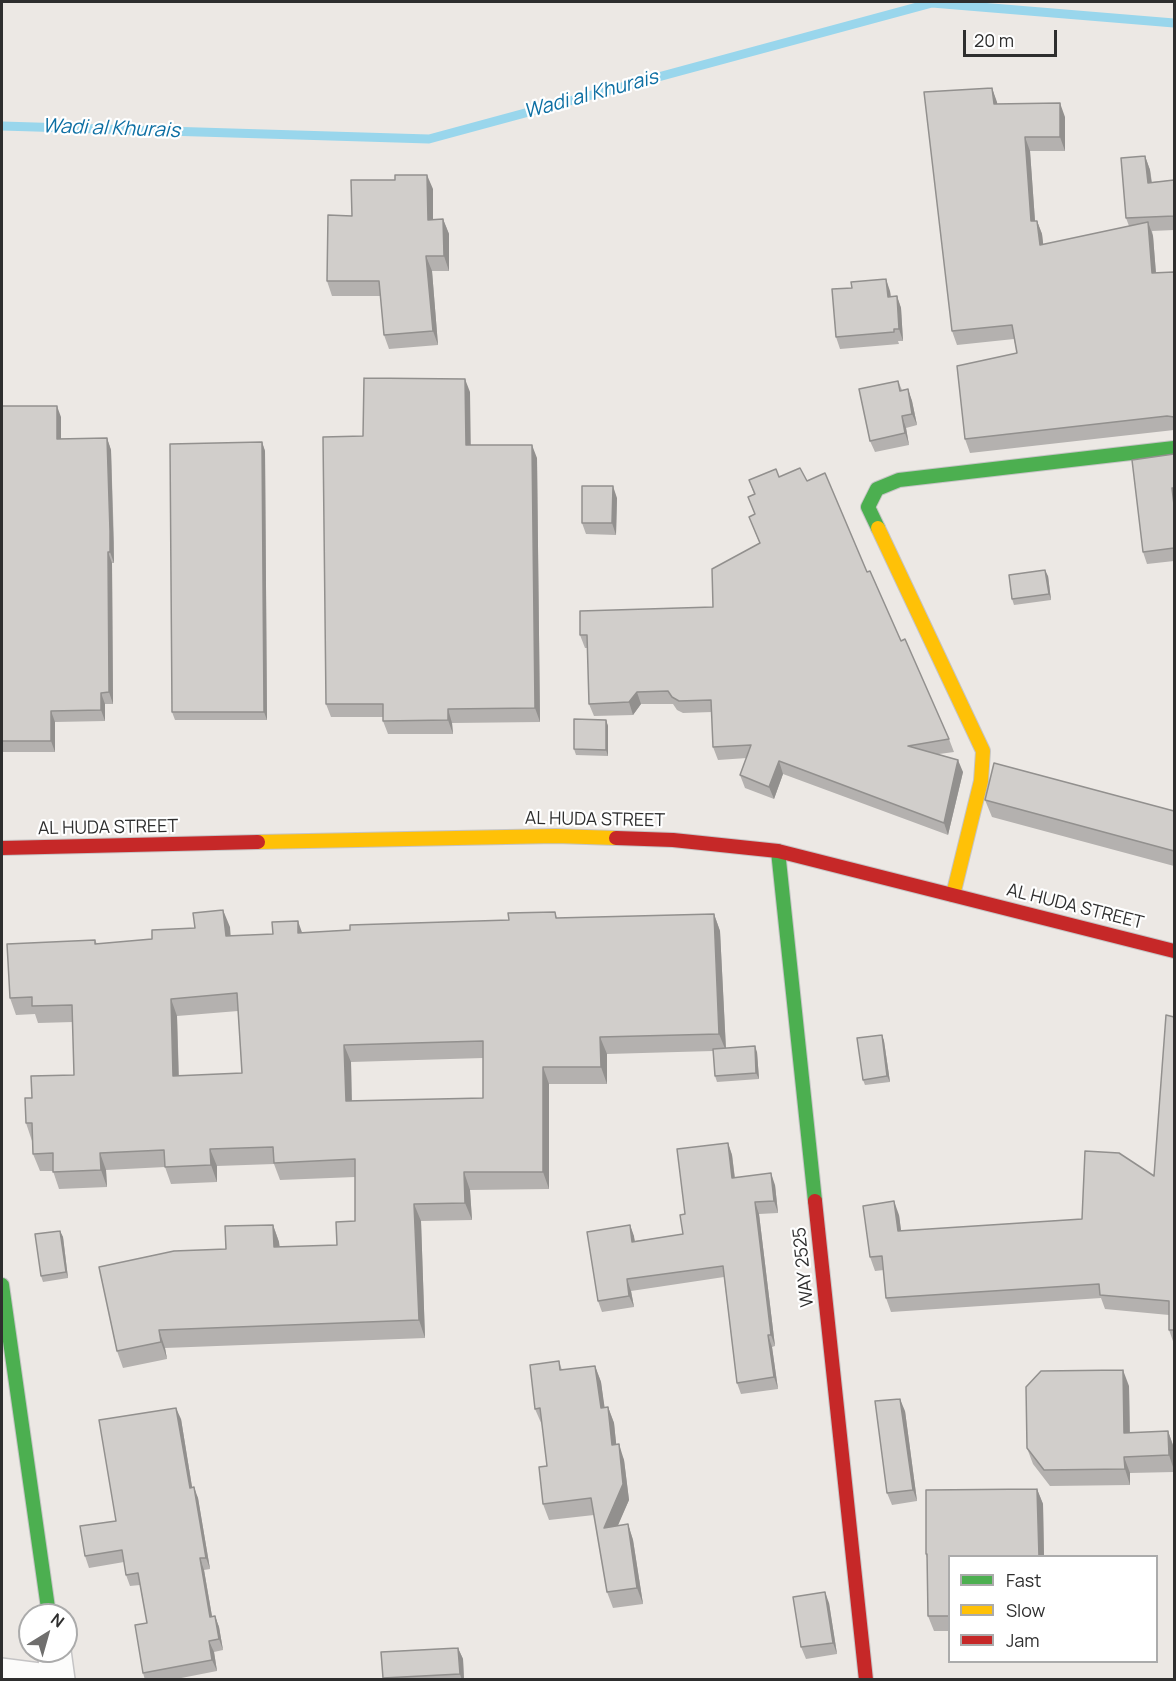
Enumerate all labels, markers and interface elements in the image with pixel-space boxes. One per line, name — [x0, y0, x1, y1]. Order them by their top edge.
scale bar — [966, 18, 1060, 56]
text: 20 m — [974, 28, 1014, 52]
water label: Wadi al Khurais — [521, 66, 661, 124]
water label: Wadi al Khurais — [42, 115, 180, 143]
street label: AL HUDA STREET — [525, 808, 665, 832]
street label: AL HUDA STREET — [38, 816, 178, 840]
street label: AL HUDA STREET — [1004, 880, 1146, 934]
street label: WAY 2525 — [789, 1226, 819, 1308]
legend — [948, 1555, 1158, 1663]
text: Fast — [1006, 1568, 1041, 1592]
text: Slow — [1006, 1598, 1045, 1622]
north arrow — [18, 1603, 78, 1663]
text: N — [46, 1608, 69, 1632]
text: Jam — [1006, 1628, 1040, 1652]

